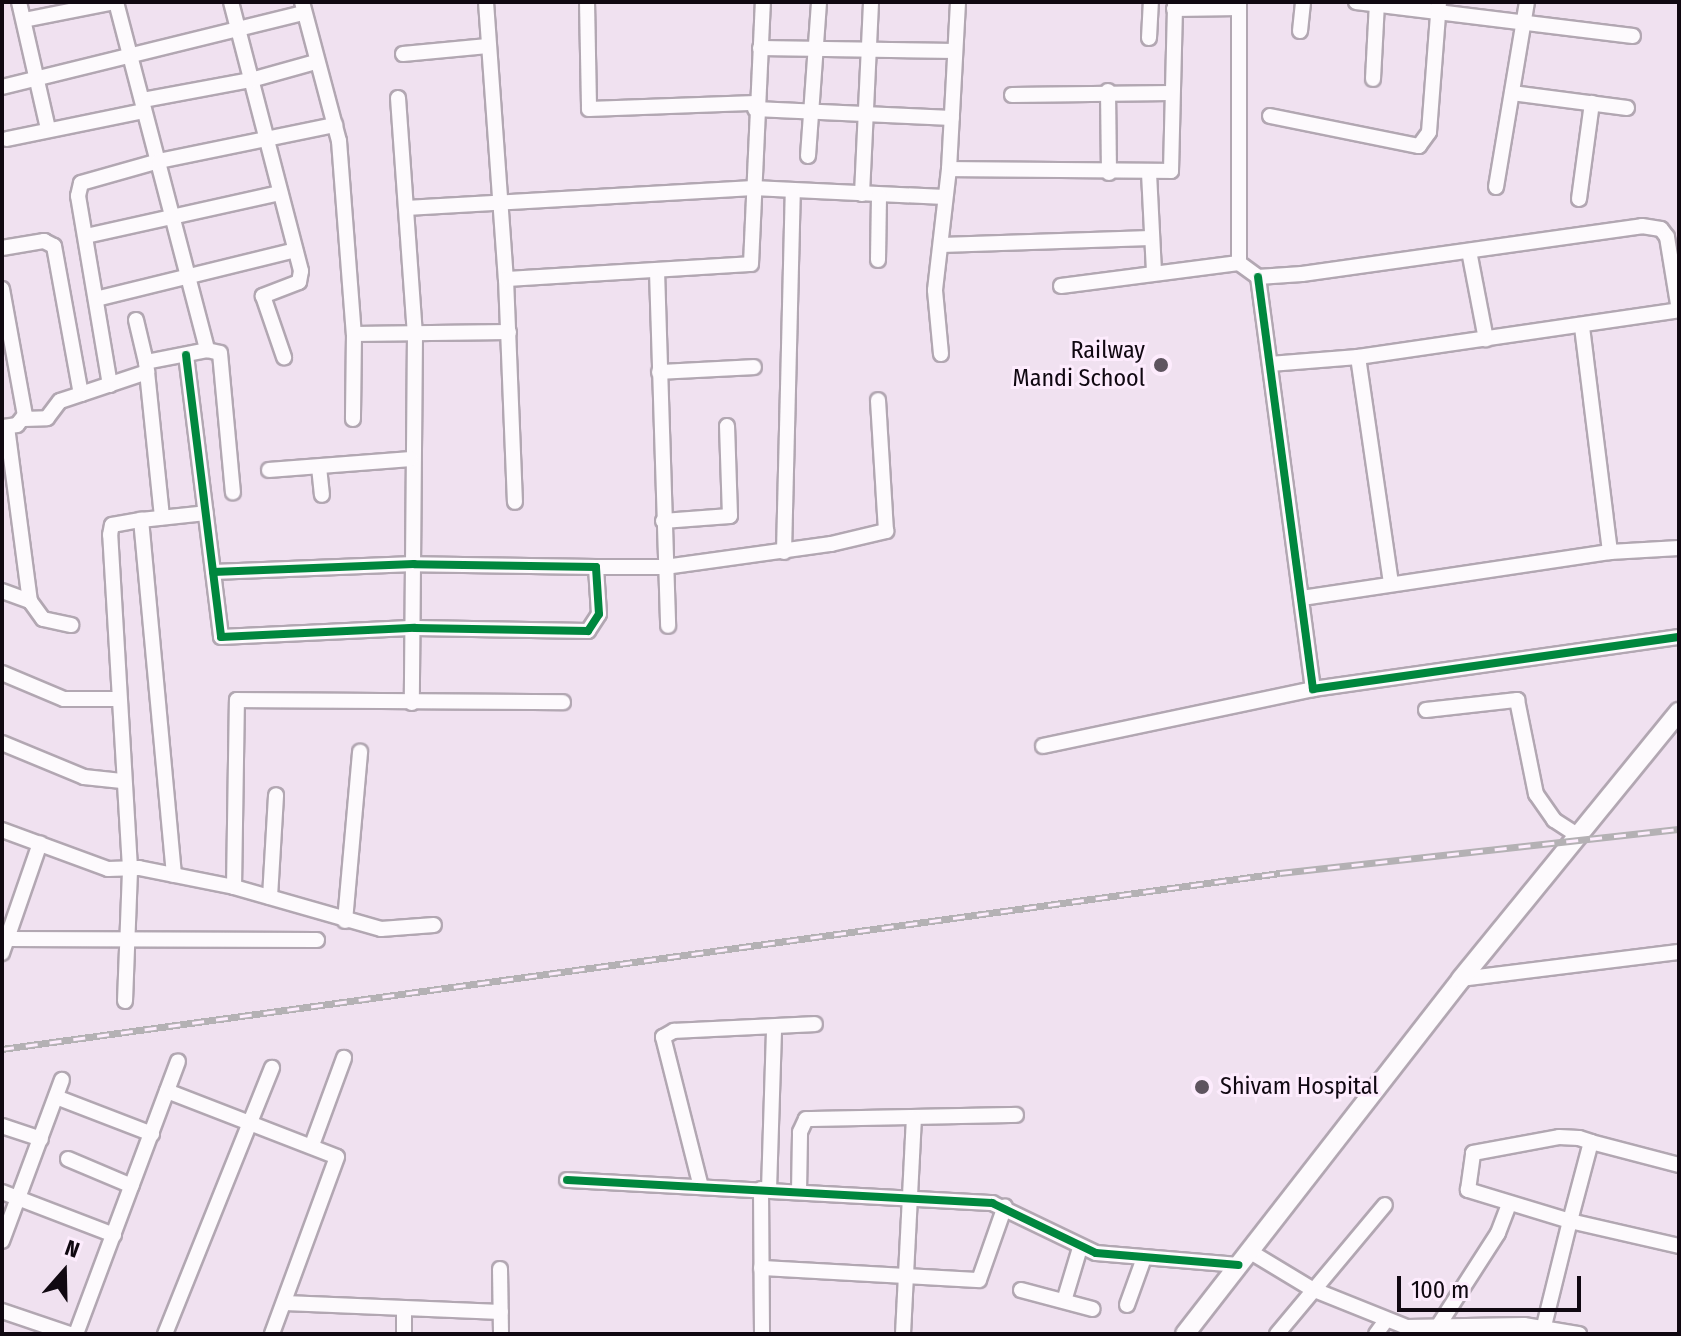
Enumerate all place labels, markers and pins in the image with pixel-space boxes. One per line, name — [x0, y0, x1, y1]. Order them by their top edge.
place label: Railway Mandi School — [1013, 337, 1145, 393]
marker: Railway Mandi School — [1152, 356, 1170, 374]
place label: Shivam Hospital — [1220, 1073, 1379, 1101]
marker: Shivam Hospital — [1191, 1076, 1213, 1098]

